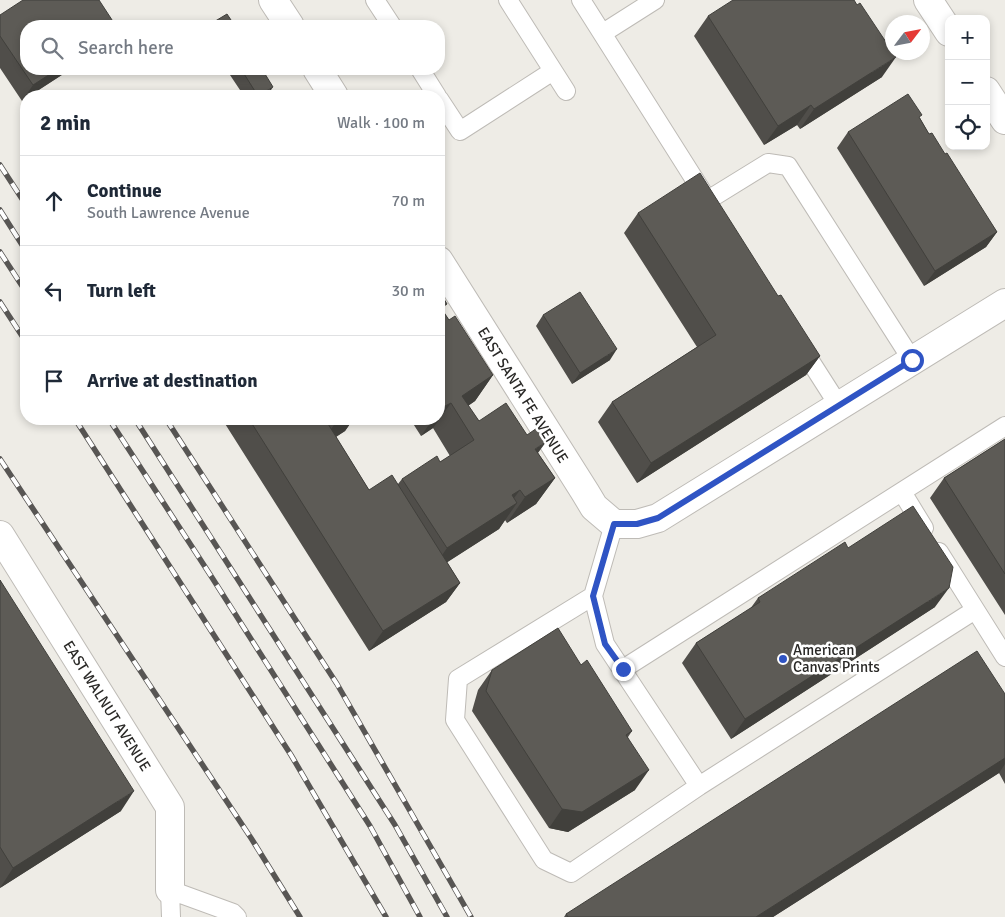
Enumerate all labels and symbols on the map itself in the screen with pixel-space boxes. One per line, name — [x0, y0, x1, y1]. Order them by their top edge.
north arrow — [885, 15, 930, 60]
street label: EAST SANTA FE AVENUE — [474, 324, 572, 466]
route start — [901, 349, 924, 372]
street label: EAST WALNUT AVENUE — [59, 637, 155, 775]
place label: American Canvas Prints — [793, 641, 880, 676]
marker: American Canvas Prints — [777, 653, 789, 665]
route end — [612, 658, 635, 681]

